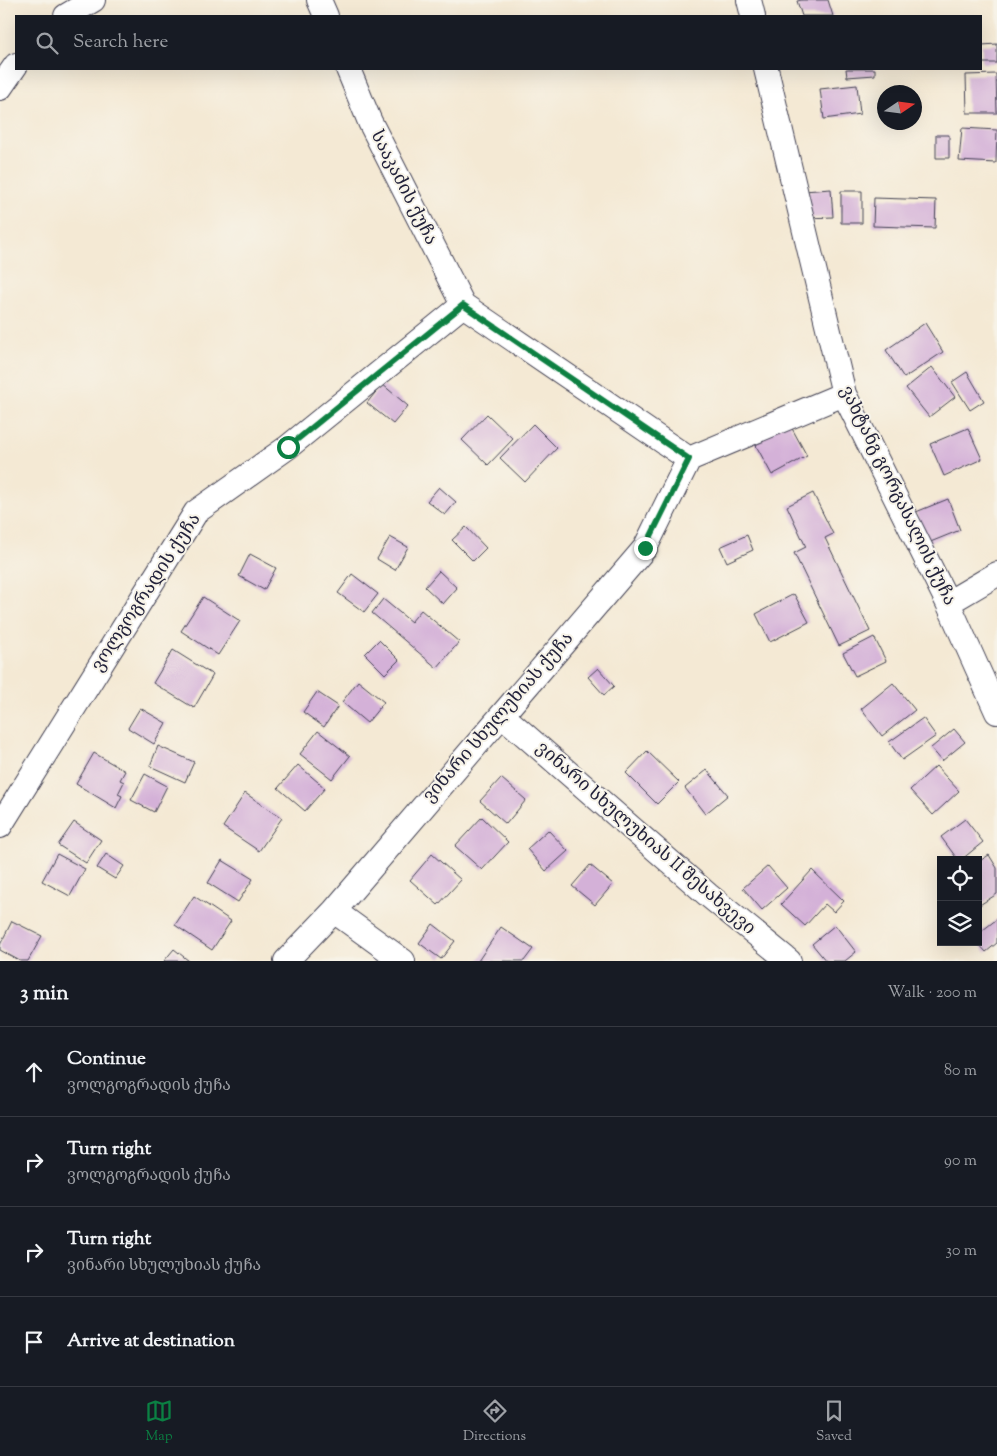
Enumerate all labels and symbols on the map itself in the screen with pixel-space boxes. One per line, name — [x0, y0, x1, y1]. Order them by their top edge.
north arrow — [877, 85, 922, 130]
street label: სააკაძის ქუჩა — [363, 126, 443, 250]
street label: ვახტანგ გორგასალის ქუჩა — [832, 382, 962, 610]
route start — [277, 436, 300, 459]
street label: ვოლგოგრადის ქუჩა — [86, 509, 208, 677]
route end — [634, 537, 657, 560]
street label: ვინარი სხულუხიას ქუჩა — [418, 627, 580, 809]
street label: ვინარი სხულუხიას II შესახვევი — [529, 736, 761, 942]

